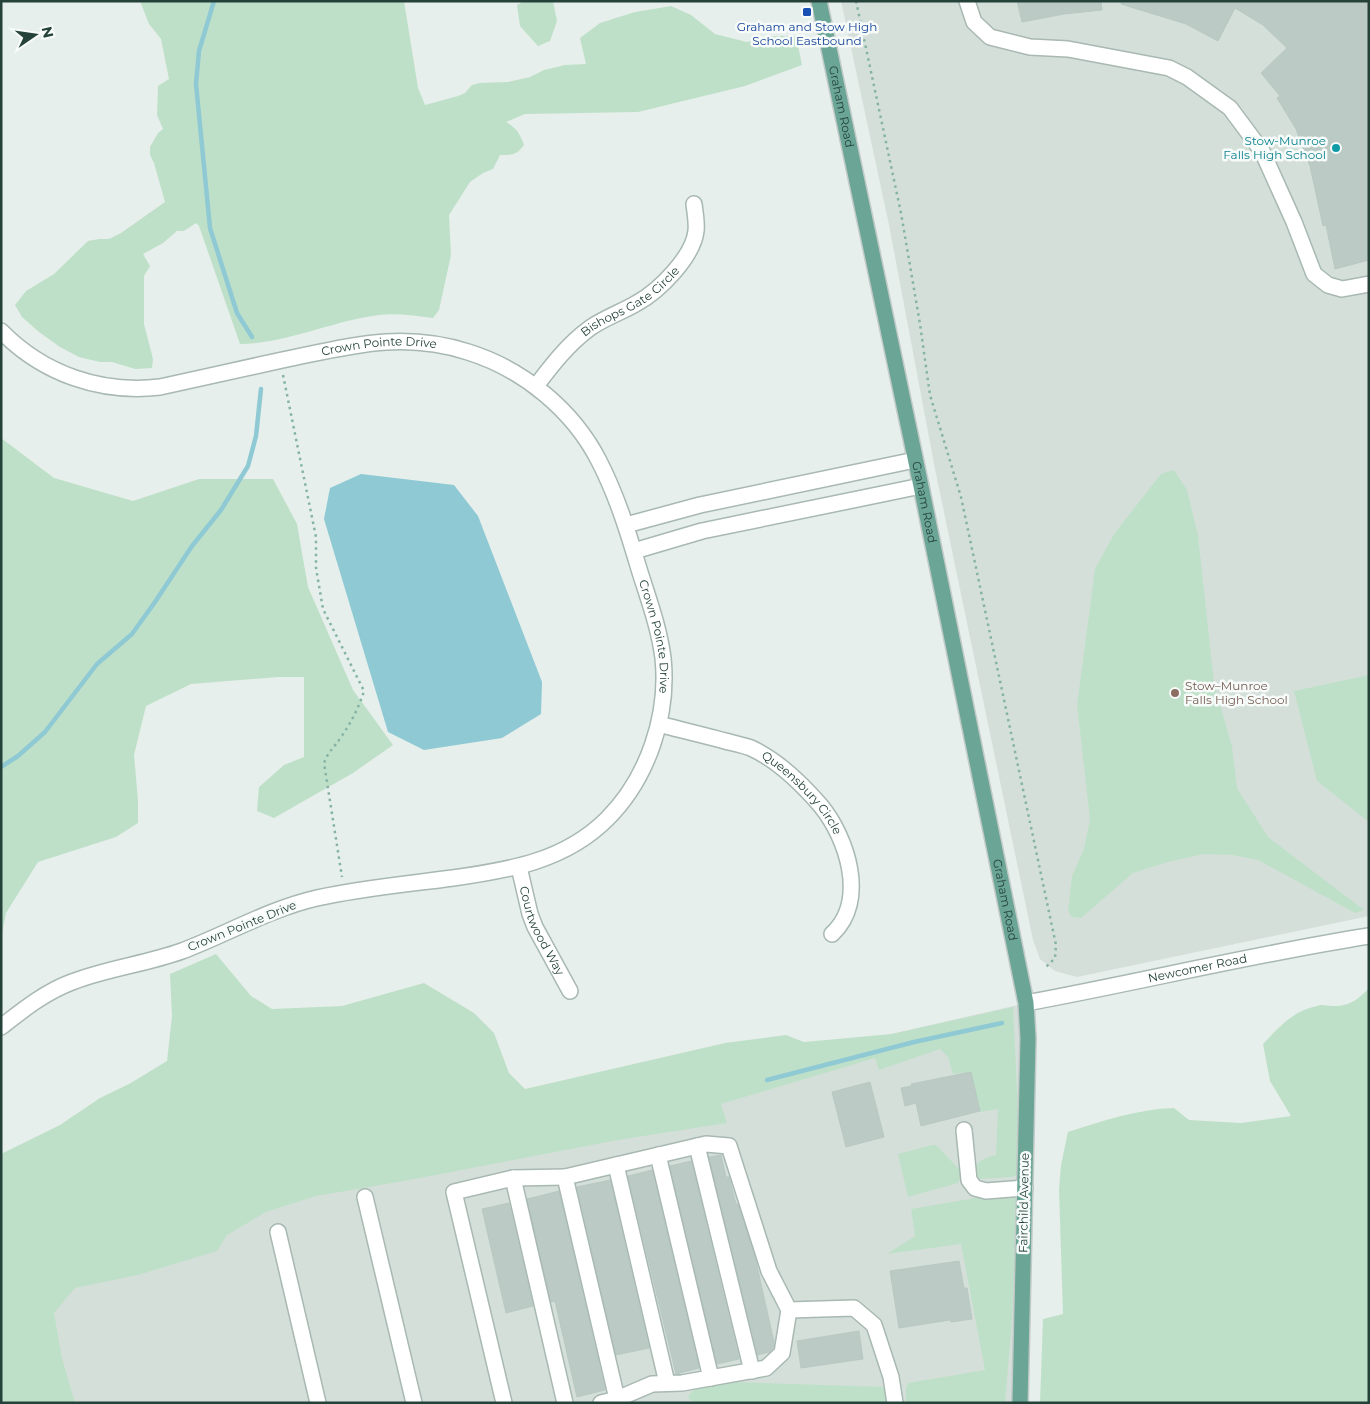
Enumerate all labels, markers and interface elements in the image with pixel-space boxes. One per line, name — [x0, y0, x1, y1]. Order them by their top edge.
marker: Graham and Stow High School Eastbound — [801, 6, 813, 18]
north arrow — [10, 10, 60, 60]
place label: Graham and Stow High School Eastbound — [737, 19, 877, 48]
text: N — [38, 25, 58, 40]
street label: Graham Road — [826, 64, 858, 149]
place label: Stow-Munroe Falls High School — [1223, 133, 1326, 162]
marker: Stow-Munroe Falls High School — [1330, 142, 1342, 154]
street label: Bishops Gate Circle — [577, 263, 682, 339]
street label: Crown Pointe Drive — [320, 334, 438, 359]
street label: Graham Road — [909, 460, 940, 544]
street label: Crown Pointe Drive — [636, 577, 672, 694]
place label: Stow–Munroe Falls High School — [1185, 678, 1288, 707]
marker: Stow–Munroe Falls High School — [1169, 687, 1181, 699]
street label: Queensbury Circle — [759, 748, 845, 837]
street label: Graham Road — [990, 858, 1021, 942]
street label: Courtwood Way — [517, 884, 568, 978]
street label: Crown Pointe Drive — [185, 897, 298, 954]
street label: Newcomer Road — [1147, 950, 1248, 985]
street label: Fairchild Avenue — [1015, 1153, 1032, 1253]

